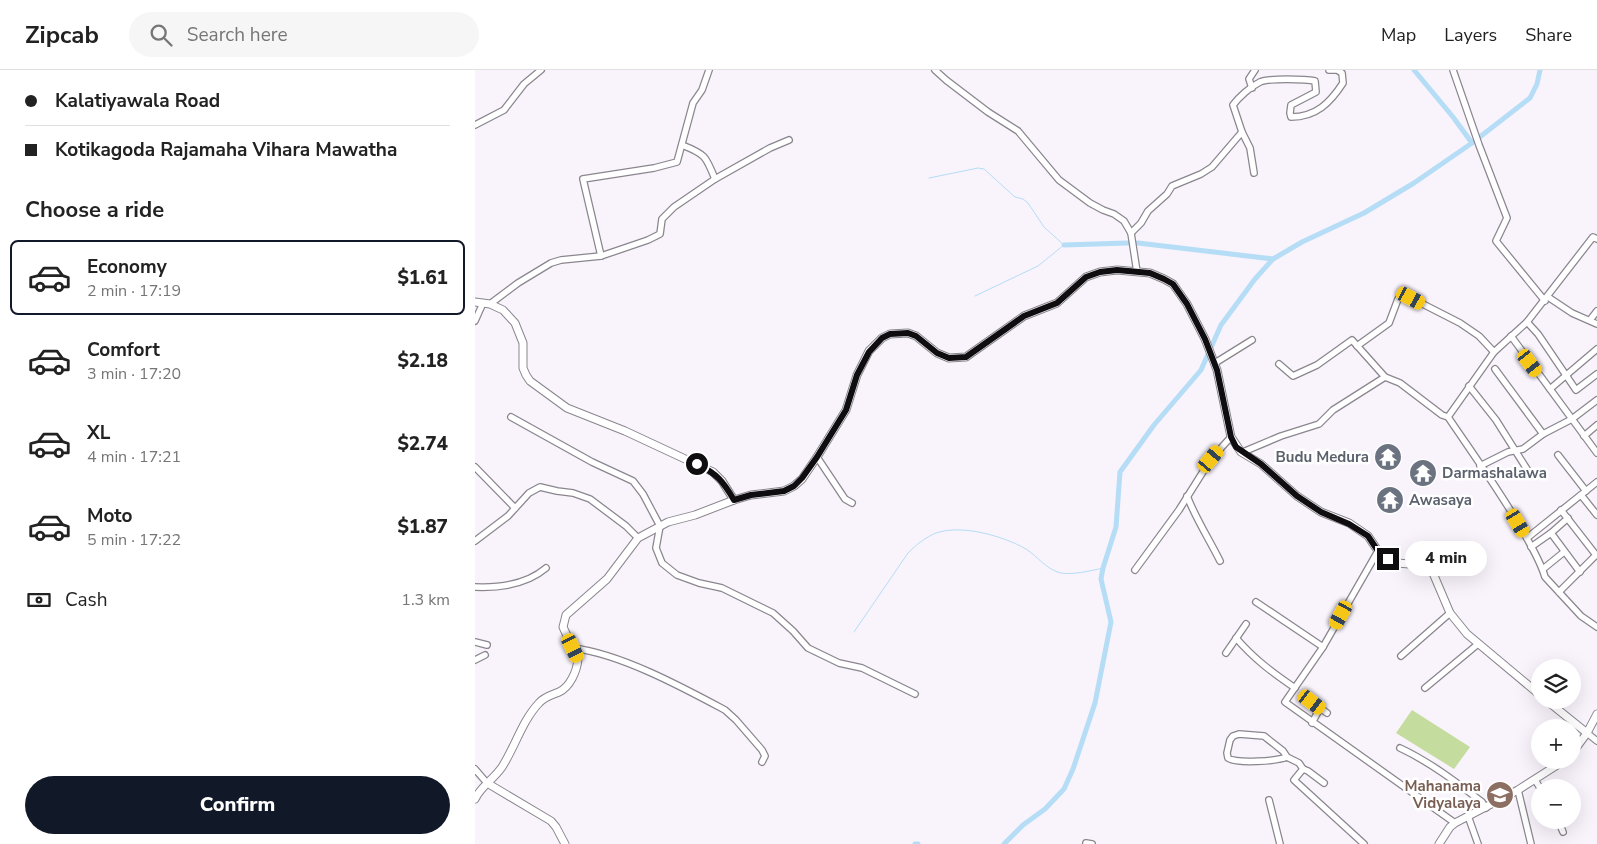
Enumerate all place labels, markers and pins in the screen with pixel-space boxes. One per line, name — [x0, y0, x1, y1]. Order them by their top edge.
temple icon: Budu Medura — [1373, 442, 1403, 472]
place label: Budu Medura — [1275, 447, 1369, 467]
temple icon: Darmashalawa — [1408, 458, 1438, 488]
place label: Darmashalawa — [1442, 463, 1547, 483]
temple icon: Awasaya — [1375, 485, 1405, 515]
place label: Awasaya — [1409, 490, 1472, 510]
place label: Mahanama Vidyalaya — [1404, 776, 1481, 813]
school or university icon: Mahanama Vidyalaya — [1485, 780, 1515, 810]

